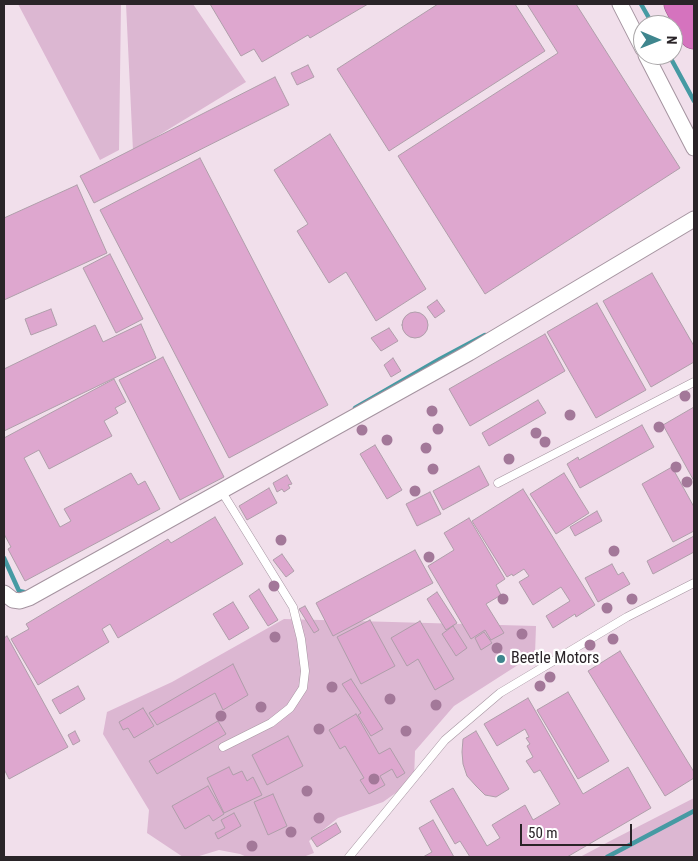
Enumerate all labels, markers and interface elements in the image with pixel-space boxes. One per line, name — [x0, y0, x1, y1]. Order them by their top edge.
north arrow — [633, 15, 683, 65]
text: N — [664, 36, 680, 45]
place label: Beetle Motors — [511, 649, 599, 669]
marker: Beetle Motors — [495, 653, 507, 665]
scale bar — [523, 814, 636, 846]
text: 50 m — [528, 824, 558, 842]

